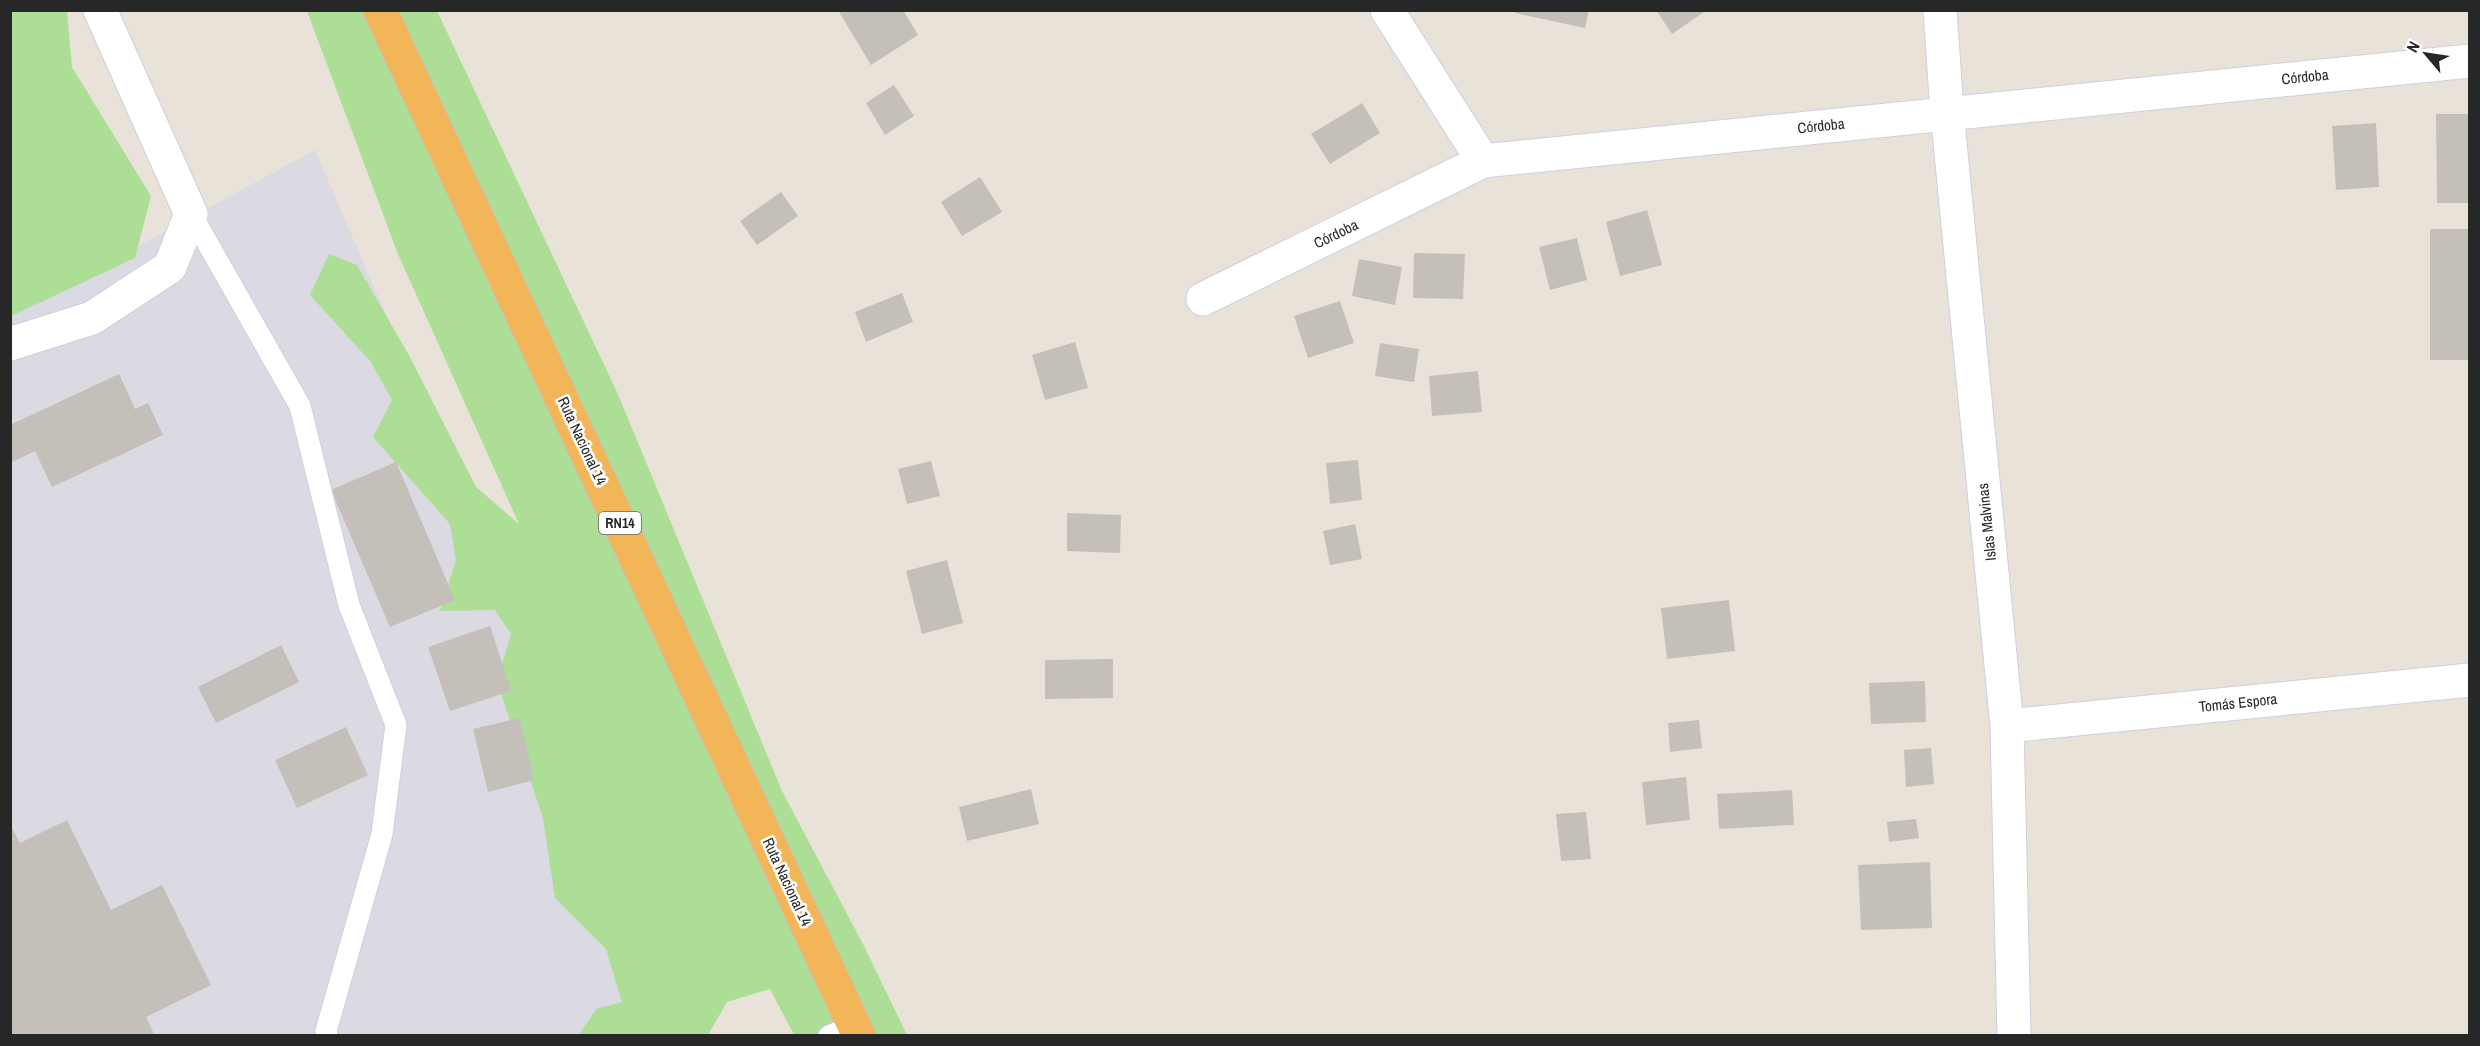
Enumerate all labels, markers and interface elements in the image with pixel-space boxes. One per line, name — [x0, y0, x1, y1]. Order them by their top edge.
north arrow — [2396, 24, 2456, 84]
text: N — [2401, 37, 2425, 56]
street label: Córdoba — [2280, 64, 2330, 89]
street label: Córdoba — [1796, 113, 1846, 138]
street label: Córdoba — [1310, 214, 1362, 253]
street label: Ruta Nacional 14 — [553, 393, 612, 488]
street label: Islas Malvinas — [1972, 482, 2001, 562]
road number: RN14 — [599, 512, 641, 534]
street label: Tomás Espora — [2198, 688, 2278, 717]
street label: Ruta Nacional 14 — [758, 834, 817, 929]

